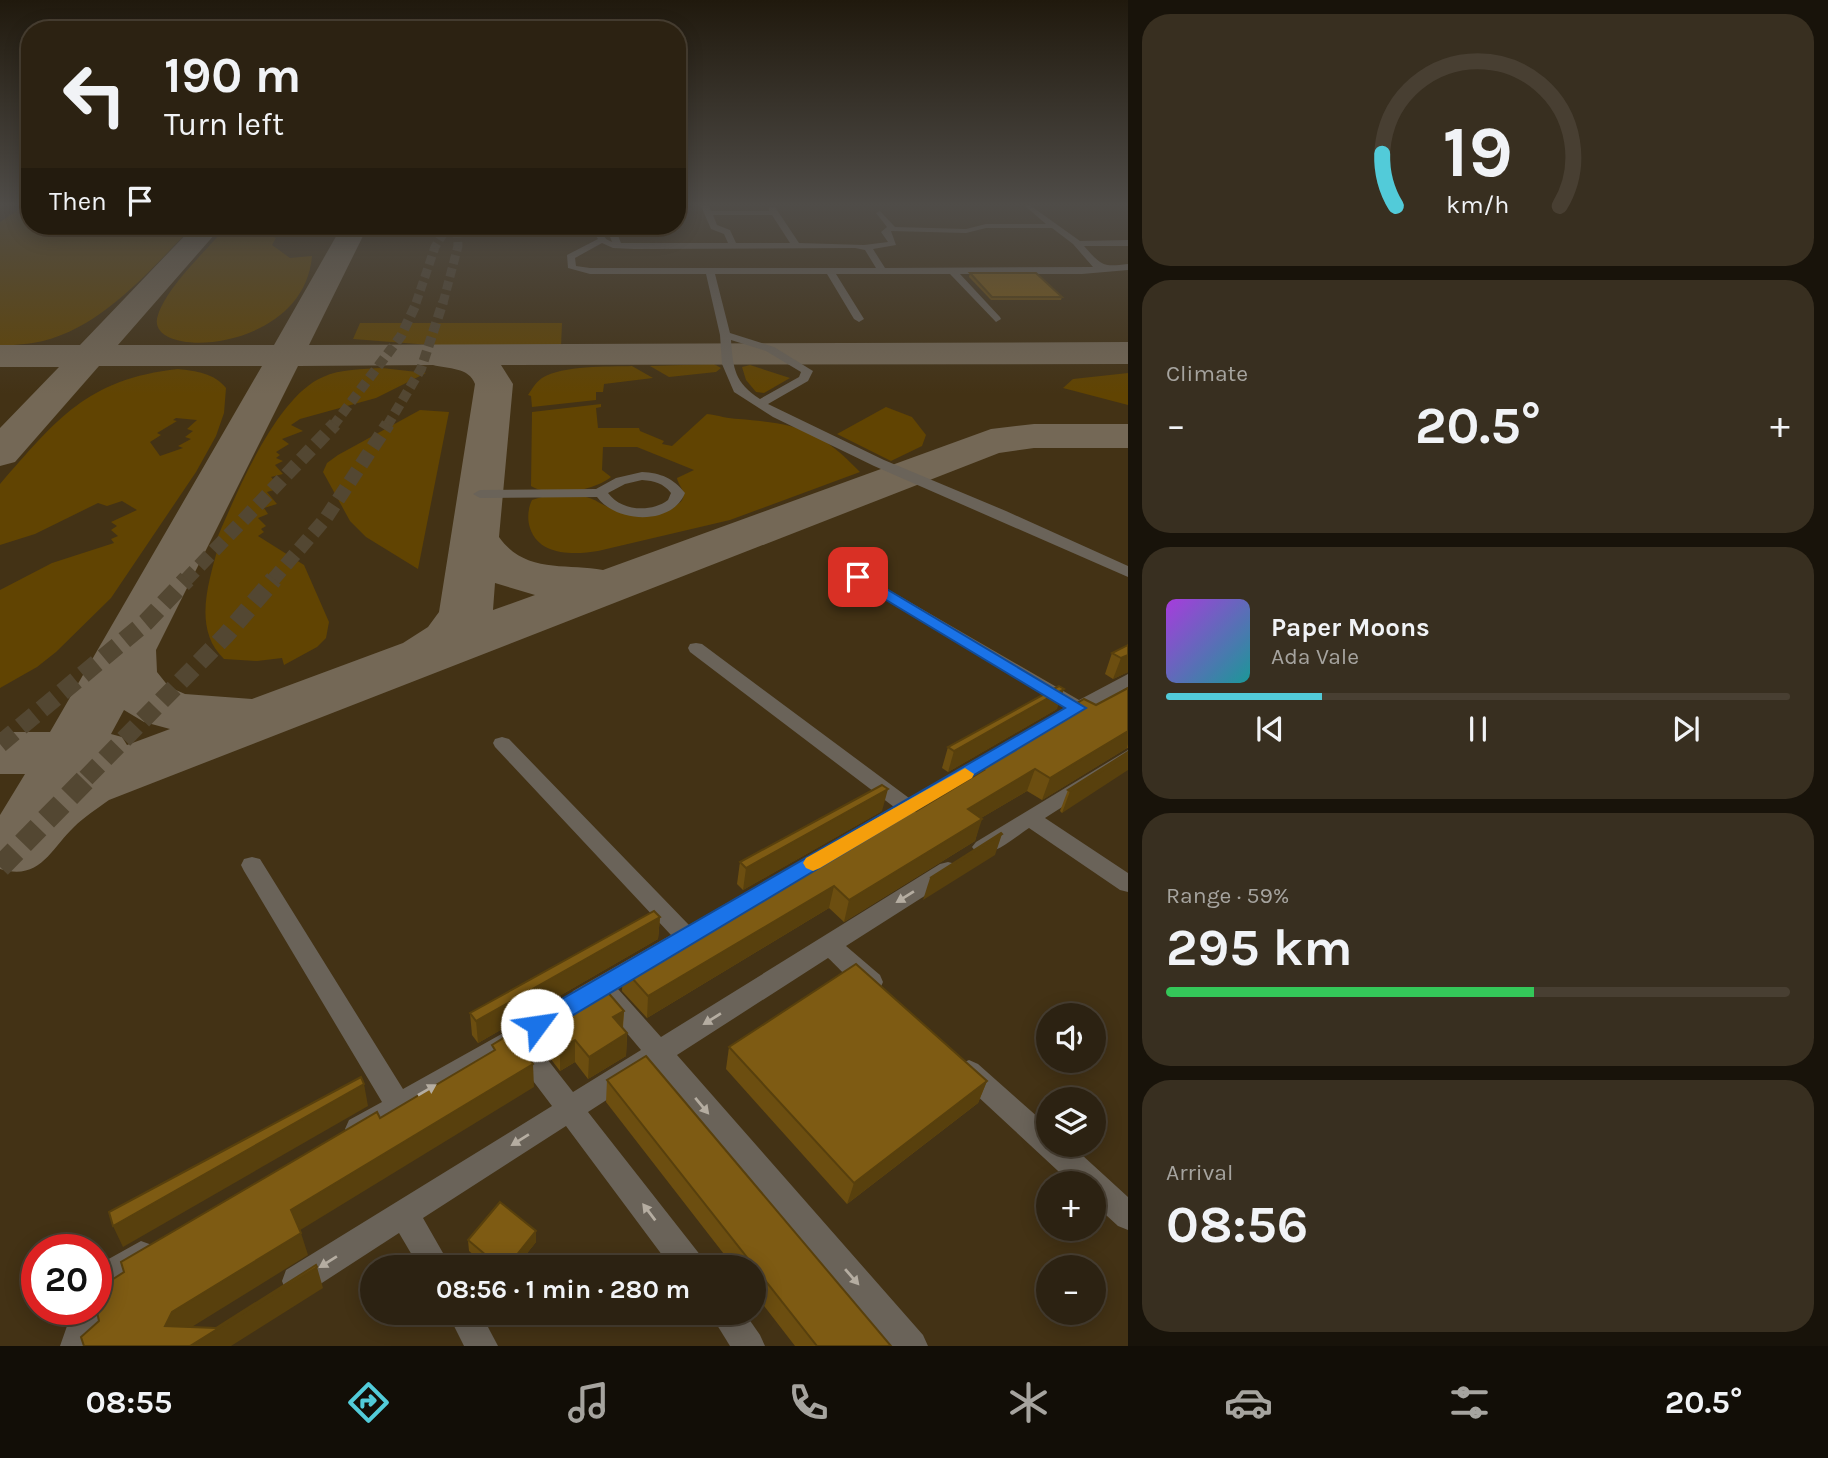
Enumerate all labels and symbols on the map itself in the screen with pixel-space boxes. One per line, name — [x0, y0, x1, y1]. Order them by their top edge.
pin — [828, 547, 888, 607]
one-way arrow — [895, 890, 914, 903]
position arrow — [500, 988, 574, 1062]
one-way arrow — [703, 1012, 722, 1025]
one-way arrow — [417, 1084, 437, 1096]
one-way arrow — [694, 1097, 709, 1114]
one-way arrow — [511, 1133, 529, 1147]
one-way arrow — [641, 1204, 656, 1222]
speed limit sign: 20 — [21, 1234, 112, 1325]
one-way arrow — [318, 1255, 337, 1268]
one-way arrow — [844, 1268, 860, 1286]

